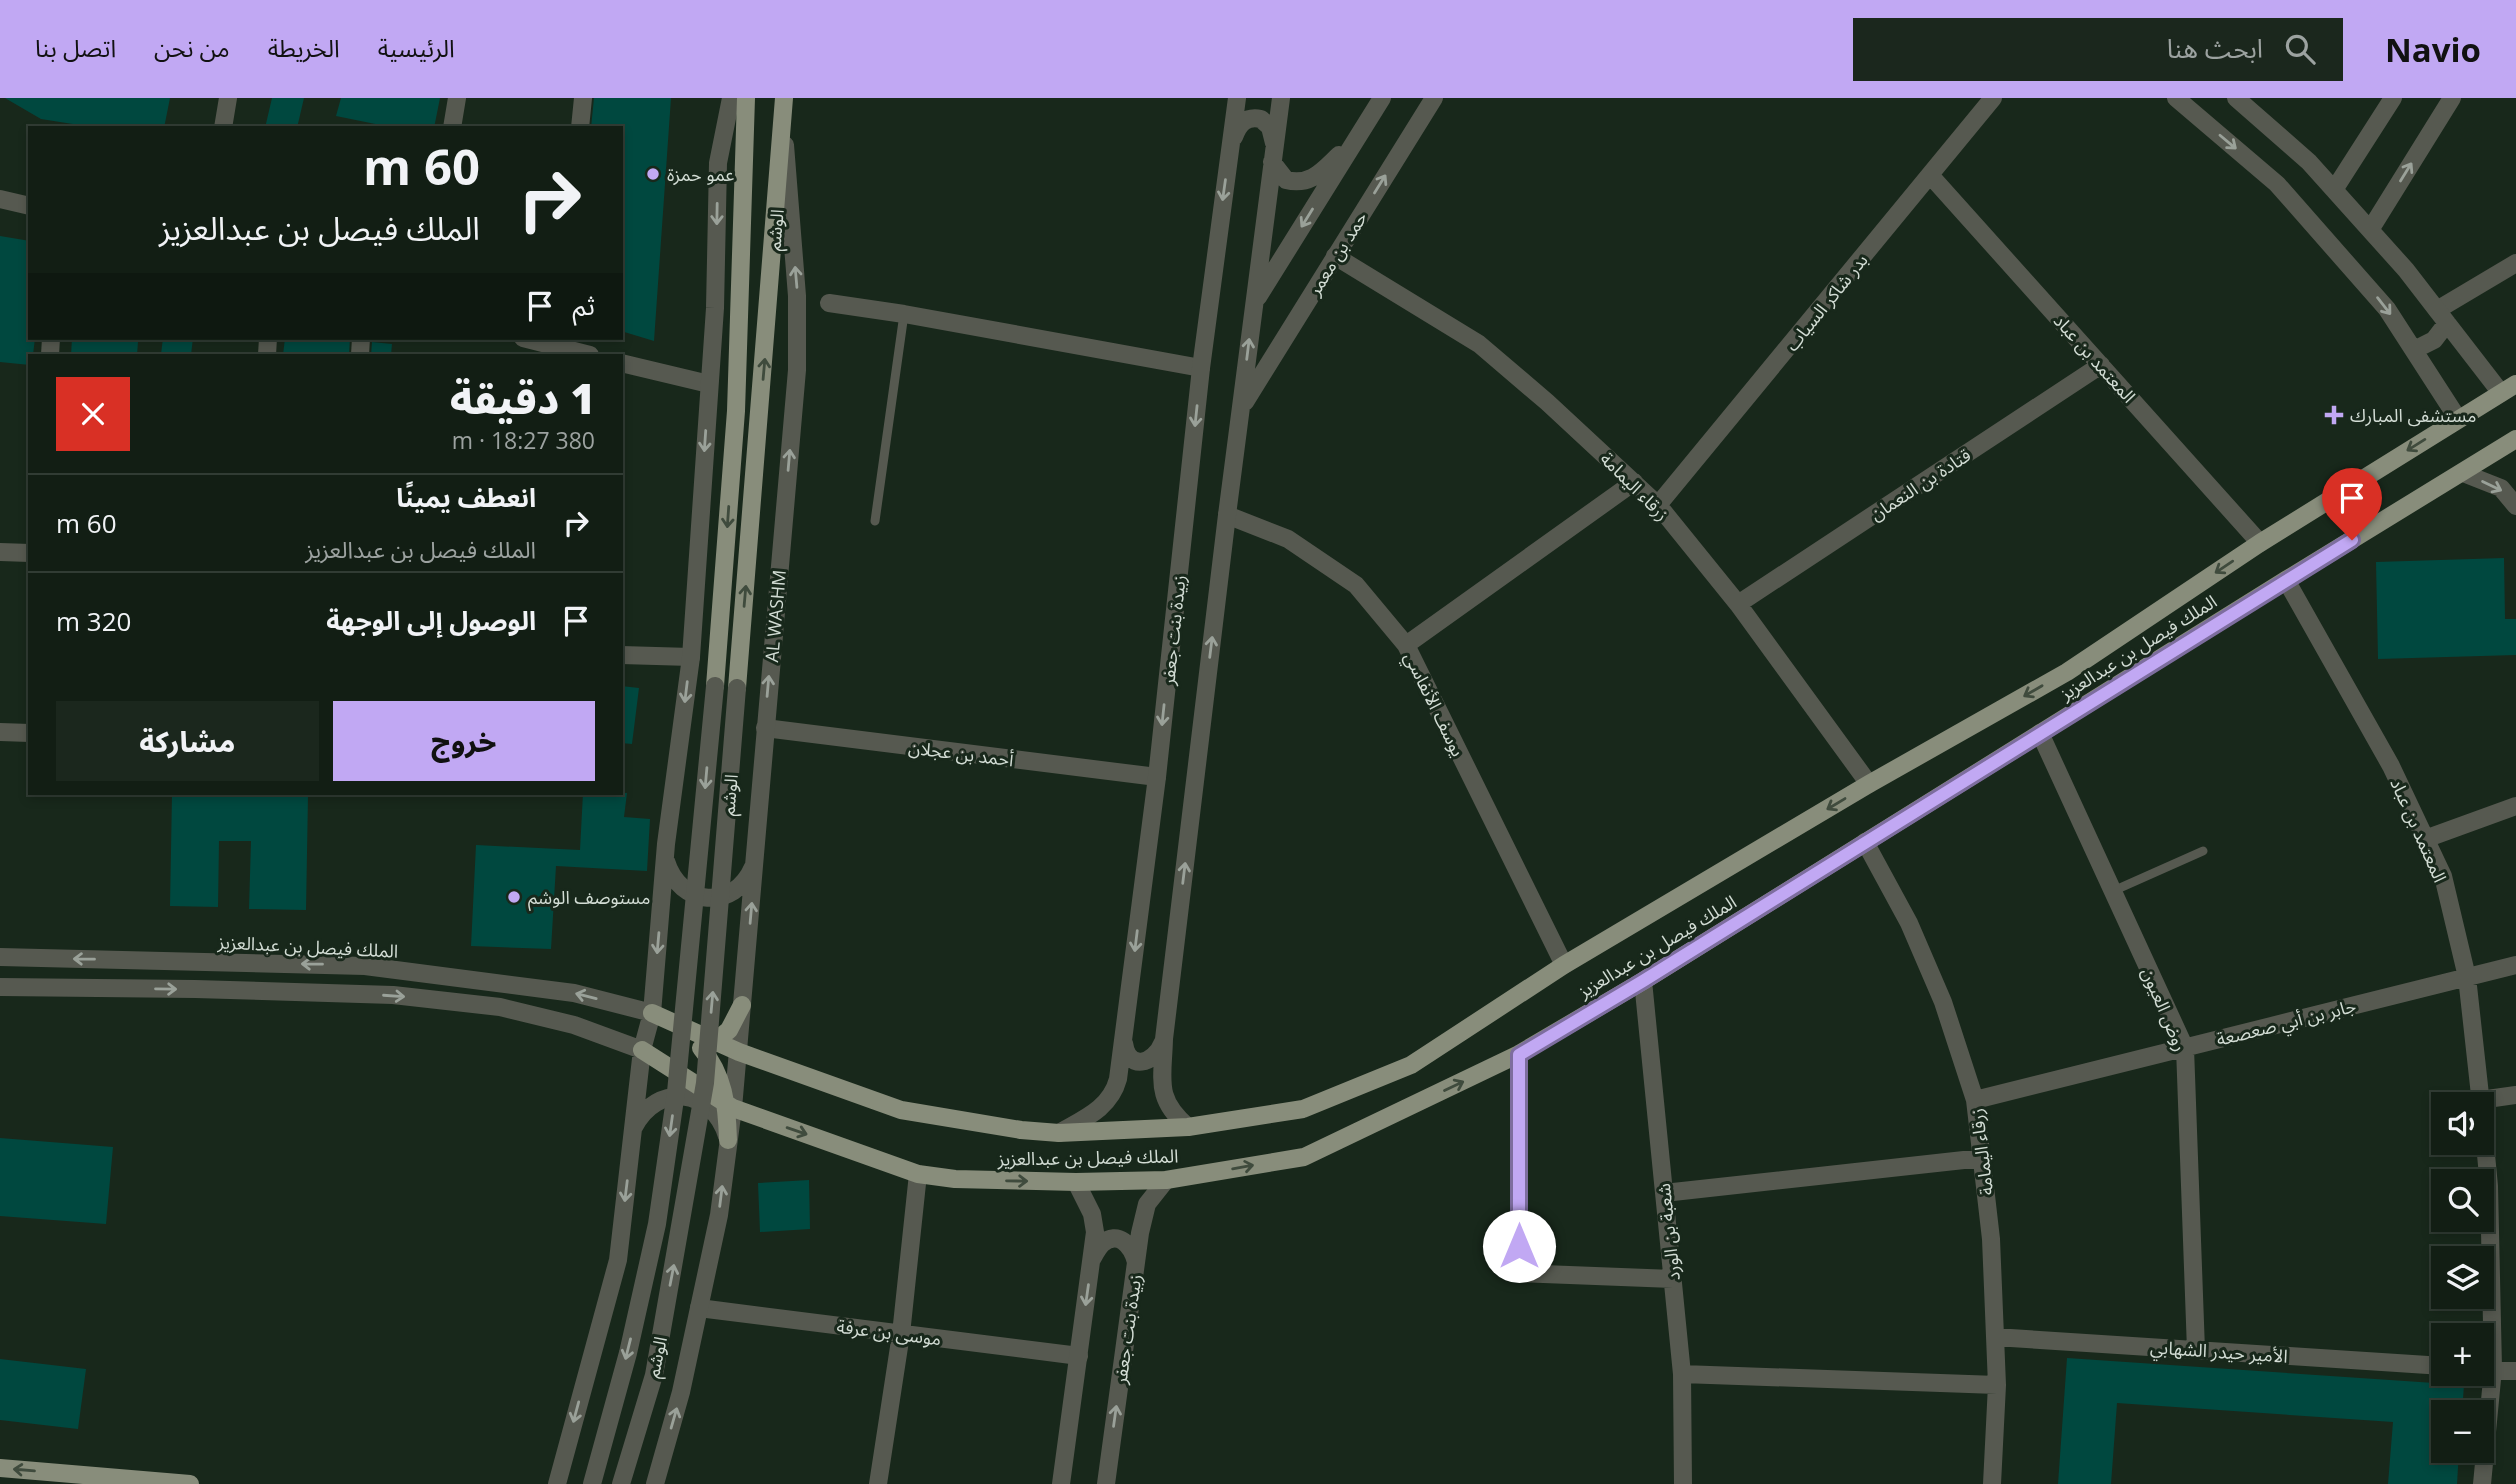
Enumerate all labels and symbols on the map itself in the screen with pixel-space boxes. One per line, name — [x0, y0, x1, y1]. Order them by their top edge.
one-way arrow — [2218, 134, 2236, 150]
place label: عمو حمزة — [667, 162, 734, 186]
one-way arrow — [2399, 163, 2413, 183]
marker: عمو حمزة — [645, 166, 661, 182]
one-way arrow — [1374, 174, 1388, 194]
one-way arrow — [1218, 178, 1231, 201]
one-way arrow — [710, 202, 724, 225]
street label: حمد بن معمر — [1301, 207, 1372, 300]
street label: الوشم — [761, 208, 791, 252]
one-way arrow — [1300, 208, 1314, 228]
street label: بدر شاكر السياب — [1779, 248, 1873, 356]
one-way arrow — [789, 266, 802, 289]
one-way arrow — [2377, 297, 2392, 315]
street label: المعتمد بن عباد — [2049, 308, 2141, 408]
one-way arrow — [1242, 338, 1255, 360]
one-way arrow — [758, 358, 771, 381]
place label: مستشفى المبارك — [2350, 403, 2476, 427]
one-way arrow — [1189, 404, 1202, 426]
marker: مستشفى المبارك — [2324, 405, 2344, 425]
one-way arrow — [698, 429, 711, 452]
one-way arrow — [2407, 438, 2426, 453]
street label: قتادة بن النعمان — [1865, 442, 1975, 526]
street label: زرقاء اليمامة — [1596, 447, 1674, 525]
one-way arrow — [783, 449, 796, 471]
pin — [2322, 468, 2382, 540]
one-way arrow — [2482, 480, 2503, 493]
one-way arrow — [721, 505, 734, 528]
one-way arrow — [2215, 560, 2234, 574]
street label: AL WASHM — [759, 569, 791, 663]
street label: زبيدة بنت جعفر — [1155, 574, 1191, 687]
one-way arrow — [739, 585, 752, 608]
street label: الملك فيصل بن عبدالعزيز — [2054, 589, 2221, 706]
one-way arrow — [1205, 636, 1218, 659]
street label: يوسف الأنفاسي — [1397, 648, 1471, 761]
one-way arrow — [762, 675, 775, 698]
one-way arrow — [679, 680, 692, 703]
one-way arrow — [2024, 684, 2044, 698]
one-way arrow — [1157, 703, 1170, 726]
street label: أحمد بن عجلان — [907, 735, 1015, 771]
one-way arrow — [699, 766, 712, 789]
street label: الوشم — [715, 773, 745, 817]
street label: المعتمد بن عباد — [2385, 774, 2453, 886]
one-way arrow — [1826, 797, 1846, 811]
one-way arrow — [1178, 862, 1191, 885]
place label: مستوصف الوشم — [528, 885, 650, 911]
marker: مستوصف الوشم — [506, 889, 522, 905]
street label: الملك فيصل بن عبدالعزيز — [1573, 889, 1741, 1003]
one-way arrow — [744, 902, 757, 925]
street label: الملك فيصل بن عبدالعزيز — [216, 929, 399, 963]
one-way arrow — [1130, 929, 1143, 952]
one-way arrow — [651, 931, 664, 953]
one-way arrow — [73, 953, 96, 966]
one-way arrow — [300, 958, 323, 971]
street label: روض العيون — [2137, 963, 2193, 1055]
one-way arrow — [154, 982, 177, 995]
one-way arrow — [575, 989, 598, 1002]
one-way arrow — [382, 990, 404, 1003]
one-way arrow — [705, 991, 718, 1014]
street label: جابر بن أبي صعصعة — [2214, 993, 2359, 1053]
one-way arrow — [1443, 1078, 1464, 1092]
street label: زرقاء اليمامة — [1964, 1107, 1998, 1197]
one-way arrow — [665, 1114, 678, 1137]
one-way arrow — [786, 1125, 808, 1138]
street label: الملك فيصل بن عبدالعزيز — [996, 1143, 1179, 1171]
one-way arrow — [1231, 1160, 1254, 1173]
one-way arrow — [1005, 1174, 1028, 1188]
one-way arrow — [619, 1179, 632, 1202]
street label: شعبة بن الورد — [1651, 1182, 1685, 1282]
one-way arrow — [714, 1185, 727, 1208]
position arrow — [1482, 1209, 1556, 1283]
one-way arrow — [666, 1264, 679, 1287]
street label: زبيدة بنت جعفر — [1107, 1273, 1147, 1386]
one-way arrow — [1080, 1283, 1093, 1306]
street label: موسى بن عرفة — [835, 1314, 943, 1350]
street label: الوشم — [640, 1334, 674, 1380]
street label: الأمير حيدر الشهابي — [2149, 1334, 2288, 1370]
one-way arrow — [621, 1337, 634, 1360]
one-way arrow — [569, 1400, 582, 1423]
one-way arrow — [1109, 1405, 1122, 1428]
one-way arrow — [668, 1408, 681, 1430]
one-way arrow — [13, 1463, 36, 1476]

